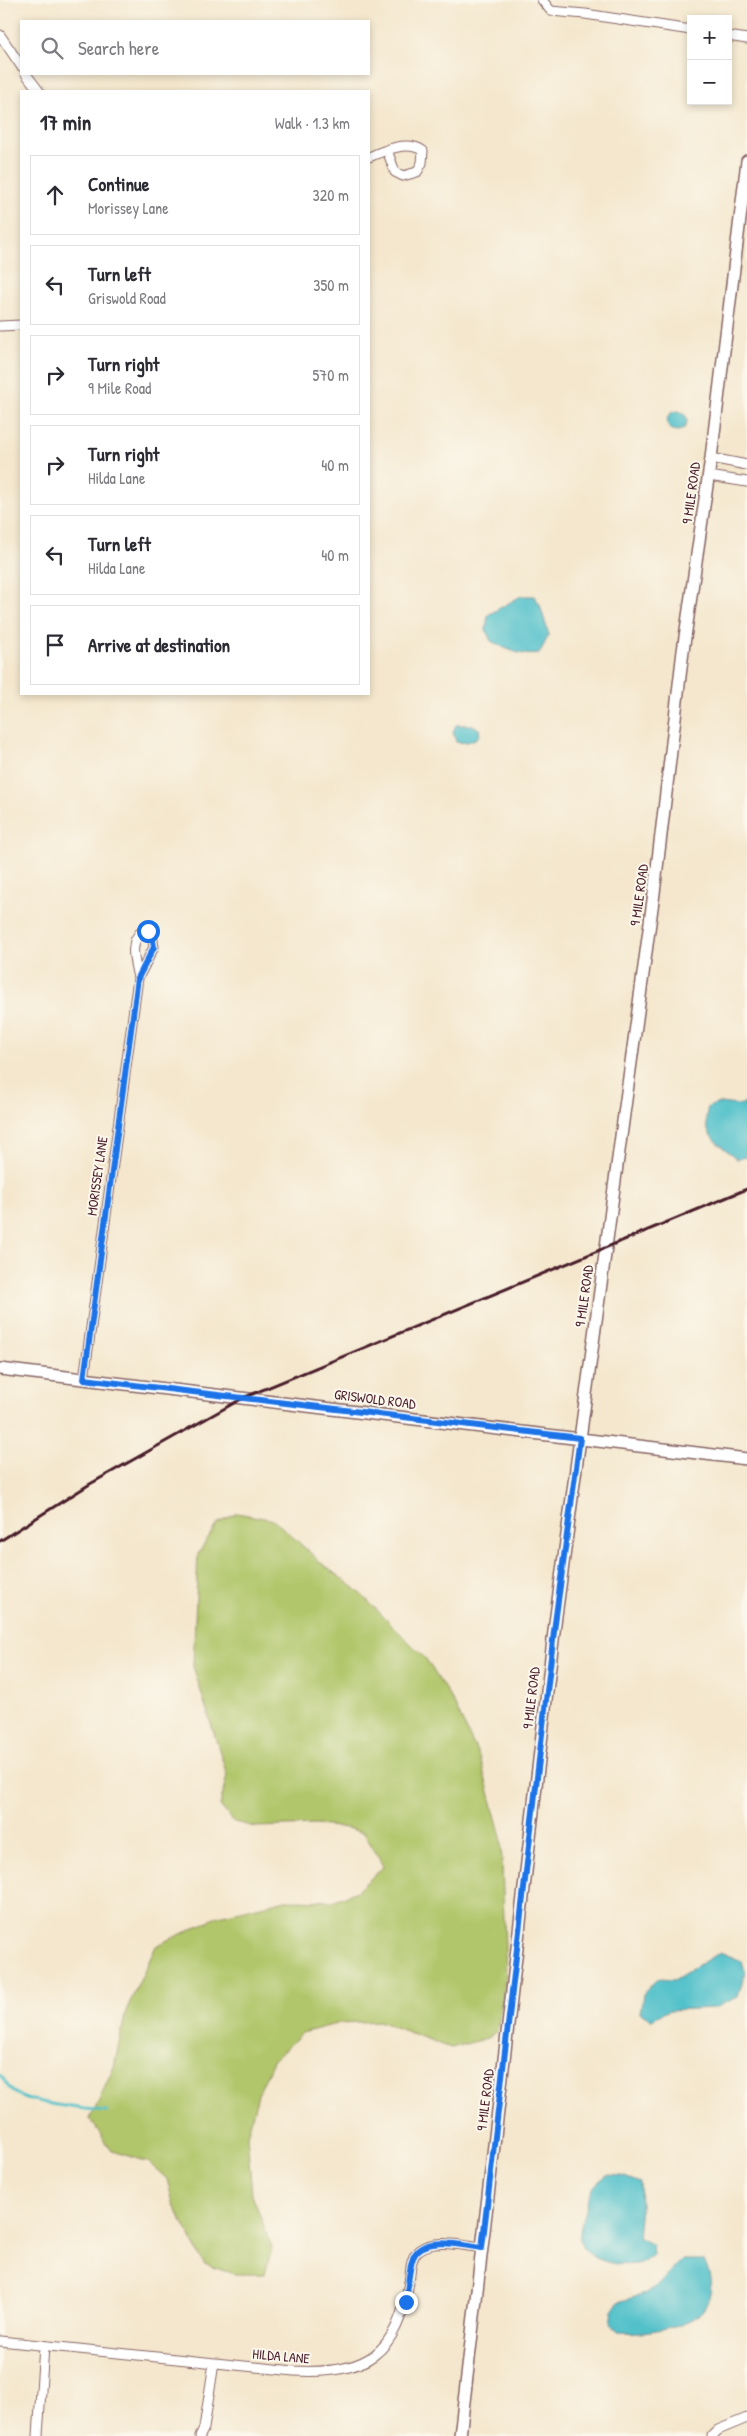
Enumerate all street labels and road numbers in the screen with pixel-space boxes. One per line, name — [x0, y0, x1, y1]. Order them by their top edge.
street label: 9 MILE ROAD — [677, 460, 704, 525]
street label: 9 MILE ROAD — [625, 862, 652, 927]
street label: MORISSEY LANE — [82, 1135, 111, 1217]
street label: 9 MILE ROAD — [570, 1263, 597, 1328]
street label: GRISWOLD ROAD — [333, 1384, 417, 1413]
street label: 9 MILE ROAD — [517, 1666, 544, 1730]
street label: 9 MILE ROAD — [471, 2068, 498, 2132]
street label: HILDA LANE — [252, 2344, 310, 2367]

